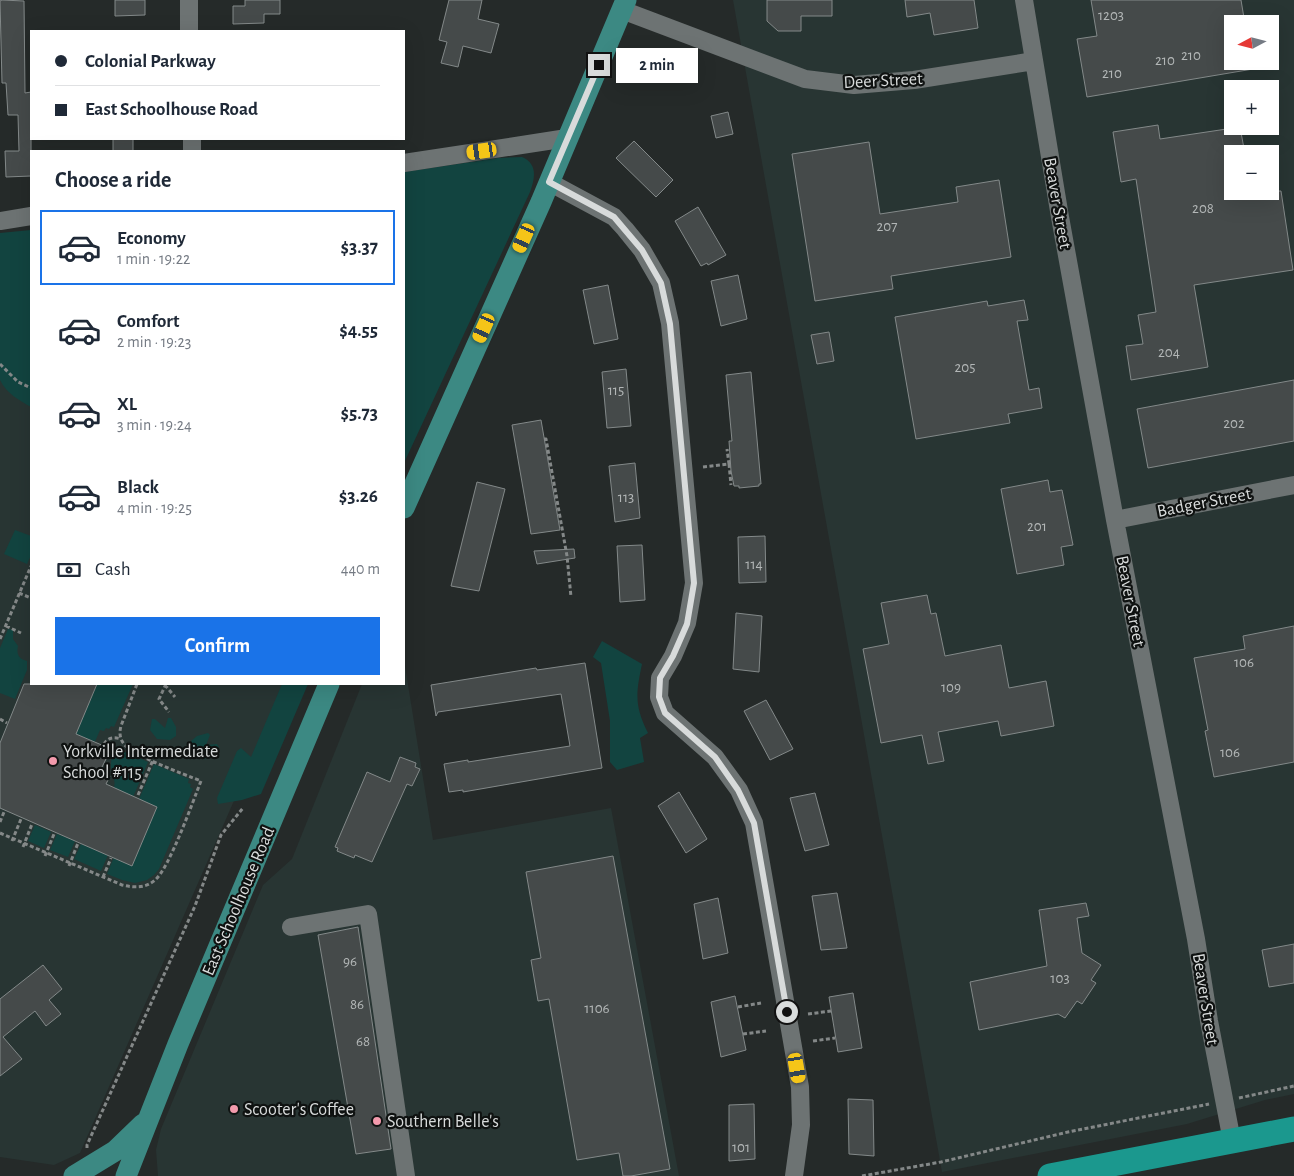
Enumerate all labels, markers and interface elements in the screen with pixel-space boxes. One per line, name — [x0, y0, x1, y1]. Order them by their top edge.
house number: 1203 — [1098, 8, 1124, 23]
north arrow — [1224, 15, 1279, 70]
map controls — [1224, 15, 1279, 200]
callout: 2 min — [616, 48, 699, 82]
house number: 210 — [1181, 48, 1201, 63]
text: Colonial Parkway — [85, 52, 216, 71]
house number: 210 — [1155, 53, 1175, 68]
route end — [588, 54, 610, 76]
text: 2 min — [639, 57, 675, 73]
house number: 210 — [1102, 66, 1122, 81]
street label: Deer Street — [843, 70, 923, 92]
button: + — [1224, 80, 1279, 135]
text: East Schoolhouse Road — [85, 100, 258, 119]
car — [466, 141, 497, 161]
button: − — [1224, 145, 1279, 200]
street label: Beaver Street — [1040, 156, 1074, 251]
text: Choose a ride — [55, 169, 171, 191]
house number: 208 — [1192, 201, 1214, 216]
house number: 207 — [876, 219, 898, 234]
car — [511, 221, 536, 255]
icon: car — [57, 225, 102, 270]
text: Economy — [117, 229, 186, 248]
text: $3.37 — [341, 238, 378, 257]
text: 1 min · 19:22 — [117, 251, 190, 267]
icon: car — [57, 308, 102, 353]
car — [471, 311, 496, 345]
text: Comfort — [117, 312, 179, 331]
text: $4.55 — [339, 321, 378, 340]
text: 2 min · 19:23 — [117, 334, 191, 350]
house number: 204 — [1158, 345, 1180, 360]
house number: 205 — [954, 360, 976, 375]
house number: 115 — [608, 383, 624, 398]
icon: car — [57, 391, 102, 436]
text: XL — [117, 395, 137, 414]
text: $5.73 — [340, 404, 378, 423]
house number: 202 — [1223, 416, 1245, 431]
text: 3 min · 19:24 — [117, 417, 192, 433]
icon: car — [57, 474, 102, 519]
text: Black — [117, 478, 159, 497]
street label: Badger Street — [1156, 485, 1253, 521]
text: $3.26 — [339, 487, 378, 506]
house number: 113 — [618, 490, 634, 505]
text: 4 min · 19:25 — [117, 500, 192, 516]
house number: 201 — [1027, 519, 1047, 534]
street label: Beaver Street — [1112, 554, 1148, 649]
icon: cash — [55, 556, 83, 584]
house number: 114 — [745, 557, 763, 572]
text: Cash — [95, 560, 131, 579]
text: 440 m — [341, 561, 380, 577]
button: Confirm — [55, 617, 380, 675]
house number: 106 — [1234, 655, 1254, 670]
house number: 109 — [941, 680, 961, 695]
place label: Yorkville Intermediate School #115 — [63, 743, 218, 782]
house number: 106 — [1220, 745, 1240, 760]
marker: Yorkville Intermediate School #115 — [47, 755, 59, 767]
street label: East Schoolhouse Road — [199, 824, 278, 978]
street label: Beaver Street — [1189, 952, 1221, 1047]
house number: 96 — [343, 954, 357, 969]
house number: 103 — [1050, 971, 1070, 986]
house number: 86 — [350, 997, 364, 1012]
house number: 1106 — [584, 1001, 610, 1016]
route start — [776, 1001, 798, 1023]
house number: 68 — [356, 1034, 370, 1049]
car — [787, 1052, 806, 1084]
place label: Scooter's Coffee — [244, 1101, 354, 1119]
marker: Scooter's Coffee — [228, 1103, 240, 1115]
place label: Southern Belle's — [387, 1113, 499, 1131]
marker: Southern Belle's — [371, 1115, 383, 1127]
house number: 101 — [732, 1140, 750, 1155]

